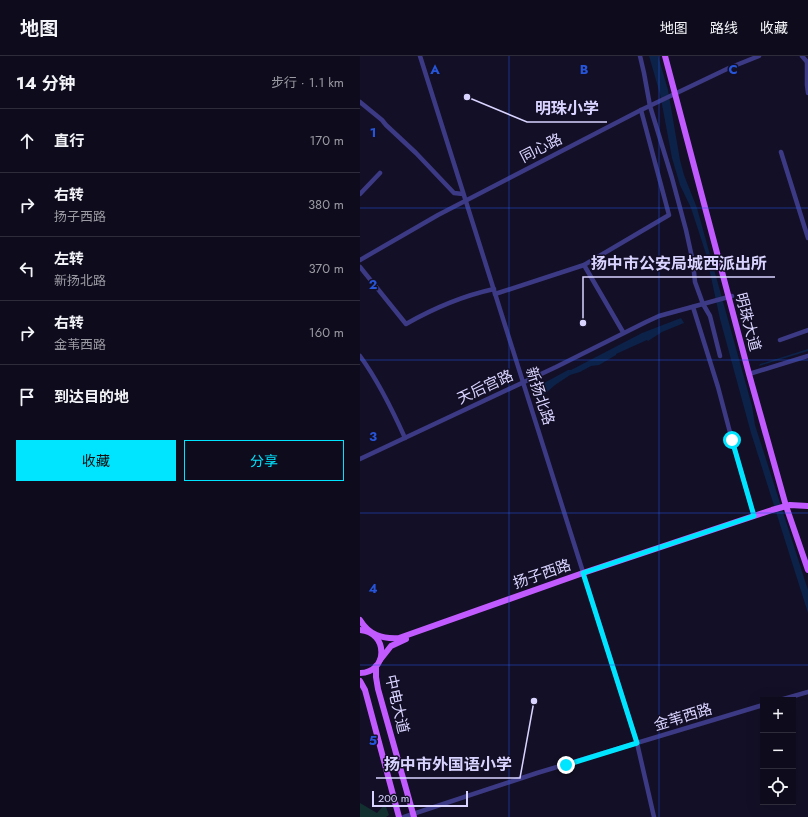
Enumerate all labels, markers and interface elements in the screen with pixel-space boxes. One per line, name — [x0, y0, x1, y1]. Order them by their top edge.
text: 地图 — [20, 15, 58, 42]
text: 地图 — [660, 18, 688, 38]
text: 路线 — [710, 18, 738, 38]
text: 收藏 — [760, 18, 788, 38]
text: A — [429, 60, 440, 79]
text: B — [580, 60, 589, 79]
text: C — [728, 60, 738, 79]
text: 14 分钟 — [16, 71, 76, 95]
text: 步行 · 1.1 km — [271, 73, 344, 92]
callout: 明珠小学 — [527, 94, 607, 122]
text: 明珠小学 — [535, 97, 599, 120]
text: 1 — [370, 123, 376, 142]
street label: 同心路 — [516, 128, 566, 168]
icon: ahead — [16, 130, 38, 152]
text: 直行 — [54, 130, 84, 152]
text: 170 m — [309, 131, 344, 150]
text: 右转 — [54, 184, 84, 206]
icon: right — [16, 194, 38, 216]
text: 380 m — [308, 195, 344, 214]
text: 扬子西路 — [54, 207, 106, 226]
text: 左转 — [54, 248, 84, 270]
callout: 扬中市公安局城西派出所 — [583, 249, 775, 277]
text: 扬中市公安局城西派出所 — [591, 252, 767, 275]
icon: left — [16, 258, 38, 280]
text: 370 m — [308, 259, 344, 278]
text: 新扬北路 — [54, 271, 106, 290]
text: 2 — [369, 275, 377, 294]
street label: 明珠大道 — [730, 290, 766, 354]
text: 右转 — [54, 312, 84, 334]
icon: right — [16, 322, 38, 344]
text: 160 m — [309, 323, 344, 342]
text: 金苇西路 — [54, 335, 106, 354]
street label: 天后宫路 — [453, 364, 517, 410]
street label: 新扬北路 — [520, 364, 560, 428]
icon: arrive — [16, 386, 38, 408]
text: 到达目的地 — [54, 386, 129, 408]
text: 3 — [369, 427, 377, 446]
route start — [723, 431, 741, 449]
button: 收藏 — [16, 440, 176, 481]
button: 分享 — [184, 440, 344, 481]
street label: 扬子西路 — [510, 554, 574, 594]
text: 4 — [368, 579, 378, 598]
street label: 中电大道 — [380, 672, 414, 736]
map controls — [760, 697, 796, 805]
button: + — [760, 697, 796, 733]
street label: 金苇西路 — [651, 698, 715, 736]
text: 5 — [369, 731, 377, 750]
button: − — [760, 733, 796, 769]
callout: 扬中市外国语小学 — [376, 750, 520, 778]
text: 扬中市外国语小学 — [384, 753, 512, 776]
route end — [557, 756, 575, 774]
button: locate — [760, 769, 796, 805]
scale bar — [372, 789, 468, 808]
text: 200 m — [378, 790, 409, 806]

